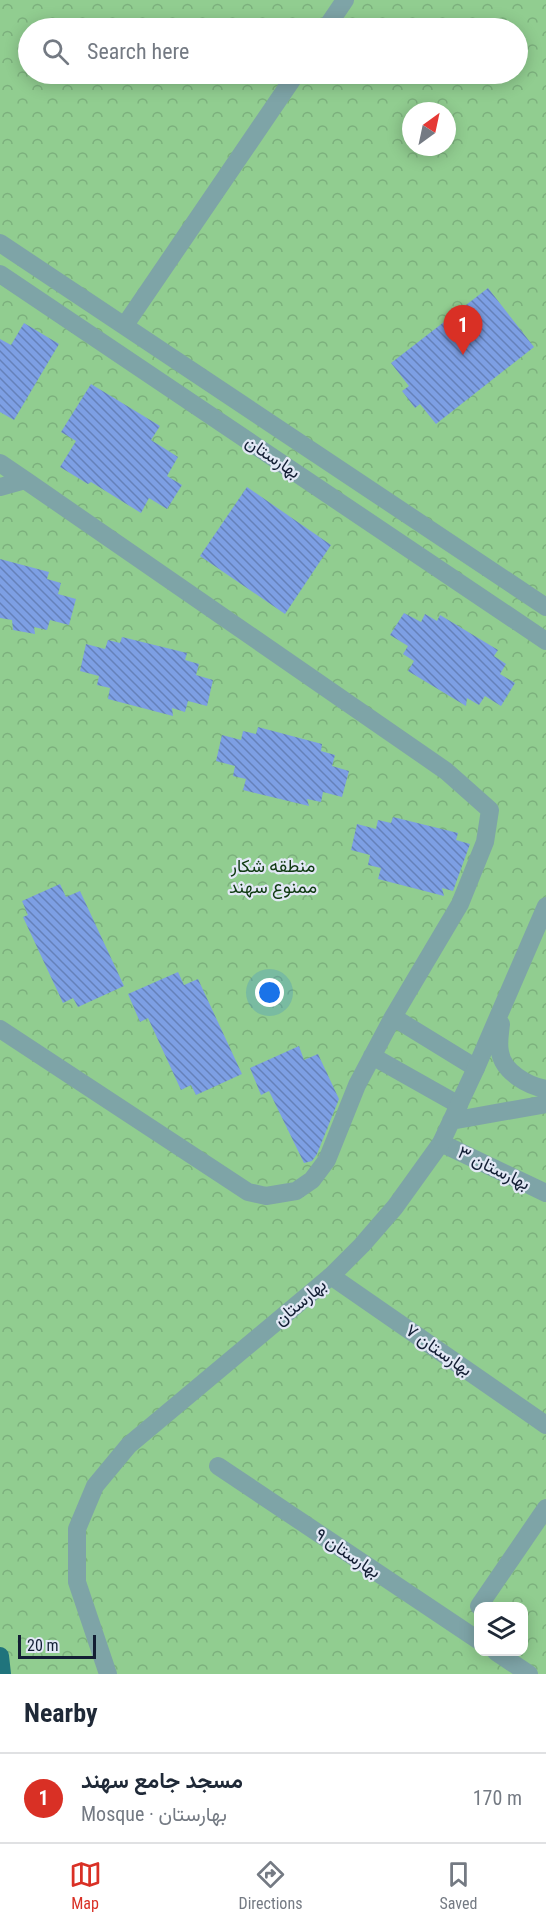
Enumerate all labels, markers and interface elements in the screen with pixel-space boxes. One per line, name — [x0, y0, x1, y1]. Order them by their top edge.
search box — [18, 18, 528, 84]
icon: search — [39, 35, 72, 68]
text: Search here — [87, 39, 189, 64]
north arrow — [402, 102, 456, 156]
pin: 1 — [444, 306, 482, 355]
street label: بهارستان — [241, 431, 305, 483]
park label: منطقه شکار ممنوع سهند — [229, 855, 317, 899]
your location — [255, 978, 284, 1007]
street label: بهارستان ۳ — [454, 1141, 534, 1195]
street label: بهارستان — [269, 1274, 331, 1330]
street label: بهارستان ۷ — [401, 1319, 477, 1381]
street label: بهارستان ۹ — [311, 1523, 385, 1583]
map controls — [474, 1602, 528, 1656]
button: layers — [474, 1602, 528, 1656]
scale bar — [18, 1632, 96, 1660]
text: 20 m — [27, 1636, 59, 1655]
text: Nearby — [24, 1698, 98, 1728]
text: مسجد جامع سهند — [81, 1768, 243, 1793]
text: 1 — [38, 1786, 49, 1810]
text: 170 m — [473, 1786, 522, 1810]
text: Mosque · بهارستان — [81, 1802, 227, 1826]
tab: Map — [69, 1858, 102, 1913]
tab: Directions — [239, 1858, 302, 1913]
tab: Saved — [439, 1858, 477, 1913]

